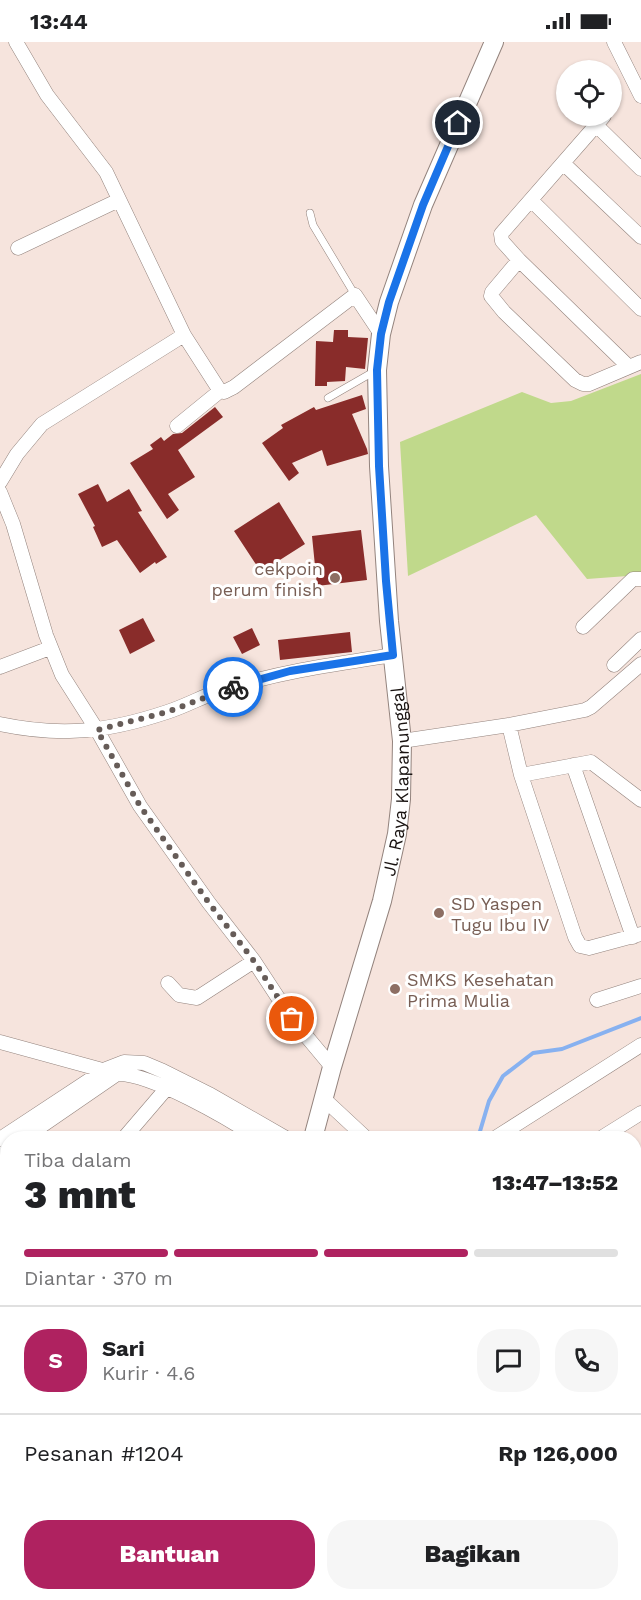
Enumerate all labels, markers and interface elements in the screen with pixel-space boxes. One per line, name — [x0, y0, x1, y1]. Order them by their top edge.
text: 13:44 — [30, 9, 88, 34]
map controls — [556, 60, 622, 126]
button: locate — [556, 60, 622, 126]
pin — [432, 97, 483, 148]
icon: home — [441, 106, 474, 139]
place label: cekpoin perum finish — [212, 558, 323, 600]
marker: cekpoin perum finish — [328, 571, 342, 585]
courier — [203, 657, 263, 717]
icon: bike — [217, 671, 250, 704]
street label: Jl. Raya Klapanunggal — [377, 685, 413, 878]
place label: SD Yaspen Tugu Ibu IV — [451, 893, 550, 935]
marker: SD Yaspen Tugu Ibu IV — [432, 906, 446, 920]
place label: SMKS Kesehatan Prima Mulia — [407, 969, 554, 1011]
marker: SMKS Kesehatan Prima Mulia — [388, 982, 402, 996]
pin — [266, 993, 317, 1044]
icon: bag — [275, 1002, 308, 1035]
text: Tiba dalam — [24, 1148, 132, 1172]
text: 13:47–13:52 — [492, 1170, 618, 1195]
text: 3 mnt — [24, 1172, 136, 1217]
text: Diantar · 370 m — [24, 1266, 173, 1290]
button: chat — [477, 1329, 540, 1392]
button: phone — [555, 1329, 618, 1392]
text: Sari — [102, 1336, 145, 1361]
text: S — [48, 1348, 63, 1373]
text: Kurir · 4.6 — [102, 1361, 195, 1385]
text: Pesanan #1204 — [24, 1441, 184, 1466]
text: Rp 126,000 — [498, 1441, 618, 1466]
button: Bantuan — [24, 1520, 315, 1589]
button: Bagikan — [327, 1520, 618, 1589]

